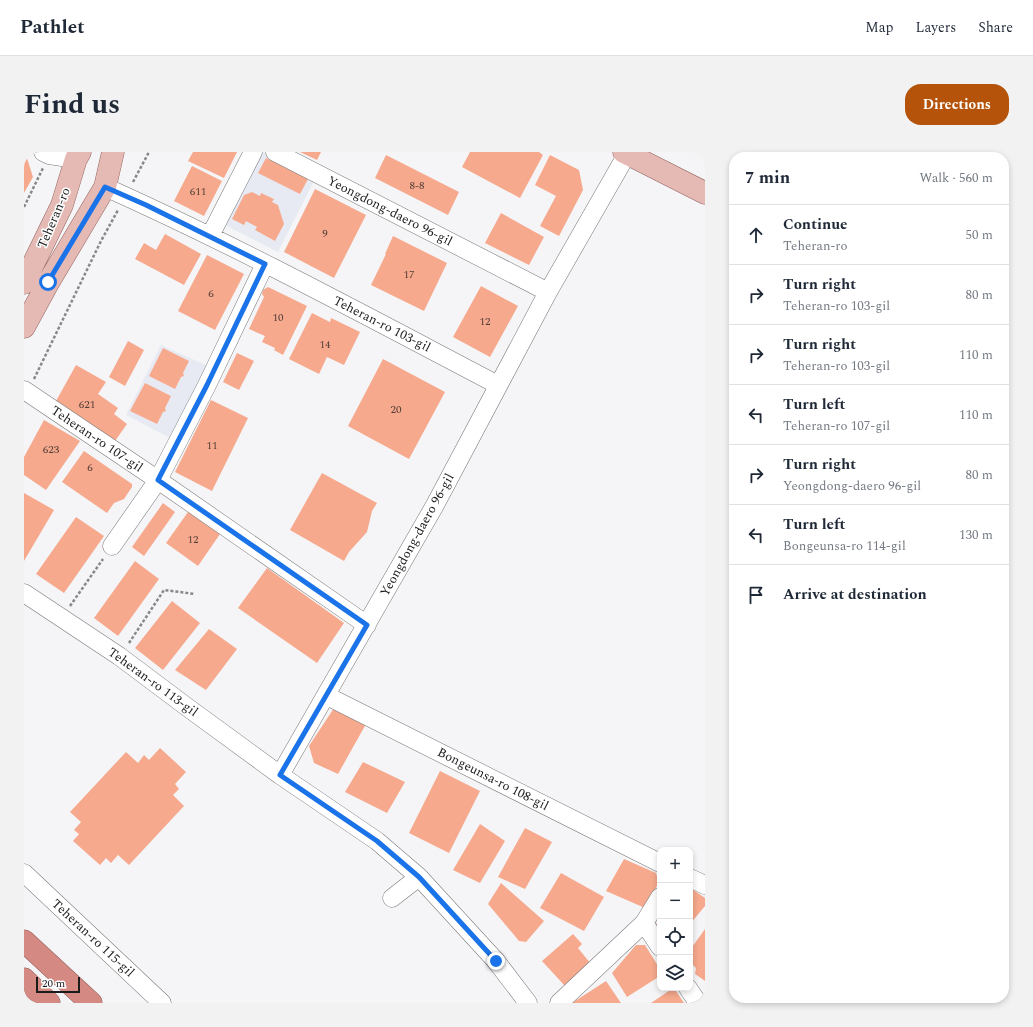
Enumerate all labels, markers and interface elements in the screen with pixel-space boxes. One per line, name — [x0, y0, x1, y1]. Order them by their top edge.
text: Pathlet — [20, 13, 85, 42]
text: Map — [865, 17, 894, 38]
text: Layers — [916, 17, 956, 38]
text: Share — [978, 17, 1013, 38]
text: Find us — [24, 83, 120, 126]
button: Directions — [905, 84, 1009, 125]
text: 7 min — [745, 165, 790, 191]
text: Walk · 560 m — [919, 168, 993, 188]
street label: Yeongdong-daero 96-gil — [325, 173, 455, 249]
house number: 8-8 — [409, 177, 425, 194]
house number: 611 — [190, 183, 206, 200]
street label: Teheran-ro — [32, 184, 76, 252]
text: Continue — [783, 213, 848, 236]
icon: ahead — [745, 224, 767, 246]
text: 50 m — [966, 225, 993, 245]
house number: 9 — [322, 226, 328, 240]
text: Teheran-ro — [783, 236, 848, 256]
house number: 17 — [404, 266, 415, 283]
route start — [39, 273, 57, 291]
text: Turn right — [783, 273, 856, 296]
icon: right — [745, 284, 767, 306]
house number: 6 — [208, 285, 214, 302]
text: 80 m — [966, 285, 993, 305]
street label: Teheran-ro 103-gil — [330, 291, 434, 357]
text: Teheran-ro 103-gil — [783, 296, 890, 316]
house number: 10 — [273, 309, 284, 326]
house number: 12 — [480, 313, 491, 330]
text: Turn right — [783, 333, 856, 356]
house number: 14 — [320, 336, 331, 353]
icon: right — [745, 344, 767, 366]
text: 110 m — [959, 345, 993, 365]
text: Teheran-ro 103-gil — [783, 356, 890, 376]
text: Turn left — [783, 393, 845, 416]
house number: 621 — [79, 396, 95, 413]
street label: Teheran-ro 107-gil — [47, 401, 147, 477]
house number: 20 — [391, 401, 402, 418]
icon: left — [745, 404, 767, 426]
text: 110 m — [959, 405, 993, 425]
text: Teheran-ro 107-gil — [783, 416, 890, 436]
house number: 11 — [207, 437, 218, 454]
house number: 623 — [43, 441, 60, 458]
text: Turn right — [783, 453, 856, 476]
house number: 6 — [87, 459, 93, 476]
icon: right — [745, 464, 767, 486]
text: 80 m — [966, 465, 993, 485]
street label: Yeongdong-daero 96-gil — [375, 470, 459, 600]
text: Yeongdong-daero 96-gil — [783, 476, 921, 496]
text: Turn left — [783, 513, 845, 536]
icon: left — [745, 524, 767, 546]
text: 130 m — [959, 525, 993, 545]
house number: 12 — [188, 531, 199, 548]
text: Bongeunsa-ro 114-gil — [783, 536, 906, 556]
text: Arrive at destination — [783, 583, 927, 606]
icon: arrive — [745, 584, 767, 606]
street label: Teheran-ro 113-gil — [104, 642, 202, 722]
street label: Bongeunsa-ro 108-gil — [434, 742, 552, 816]
map controls — [657, 847, 693, 991]
button: + — [657, 847, 693, 883]
button: − — [657, 883, 693, 919]
street label: Teheran-ro 115-gil — [47, 894, 139, 982]
button: locate — [657, 919, 693, 955]
route end — [487, 952, 505, 970]
button: layers — [657, 955, 693, 991]
scale bar — [36, 975, 80, 994]
text: 20 m — [42, 975, 65, 992]

